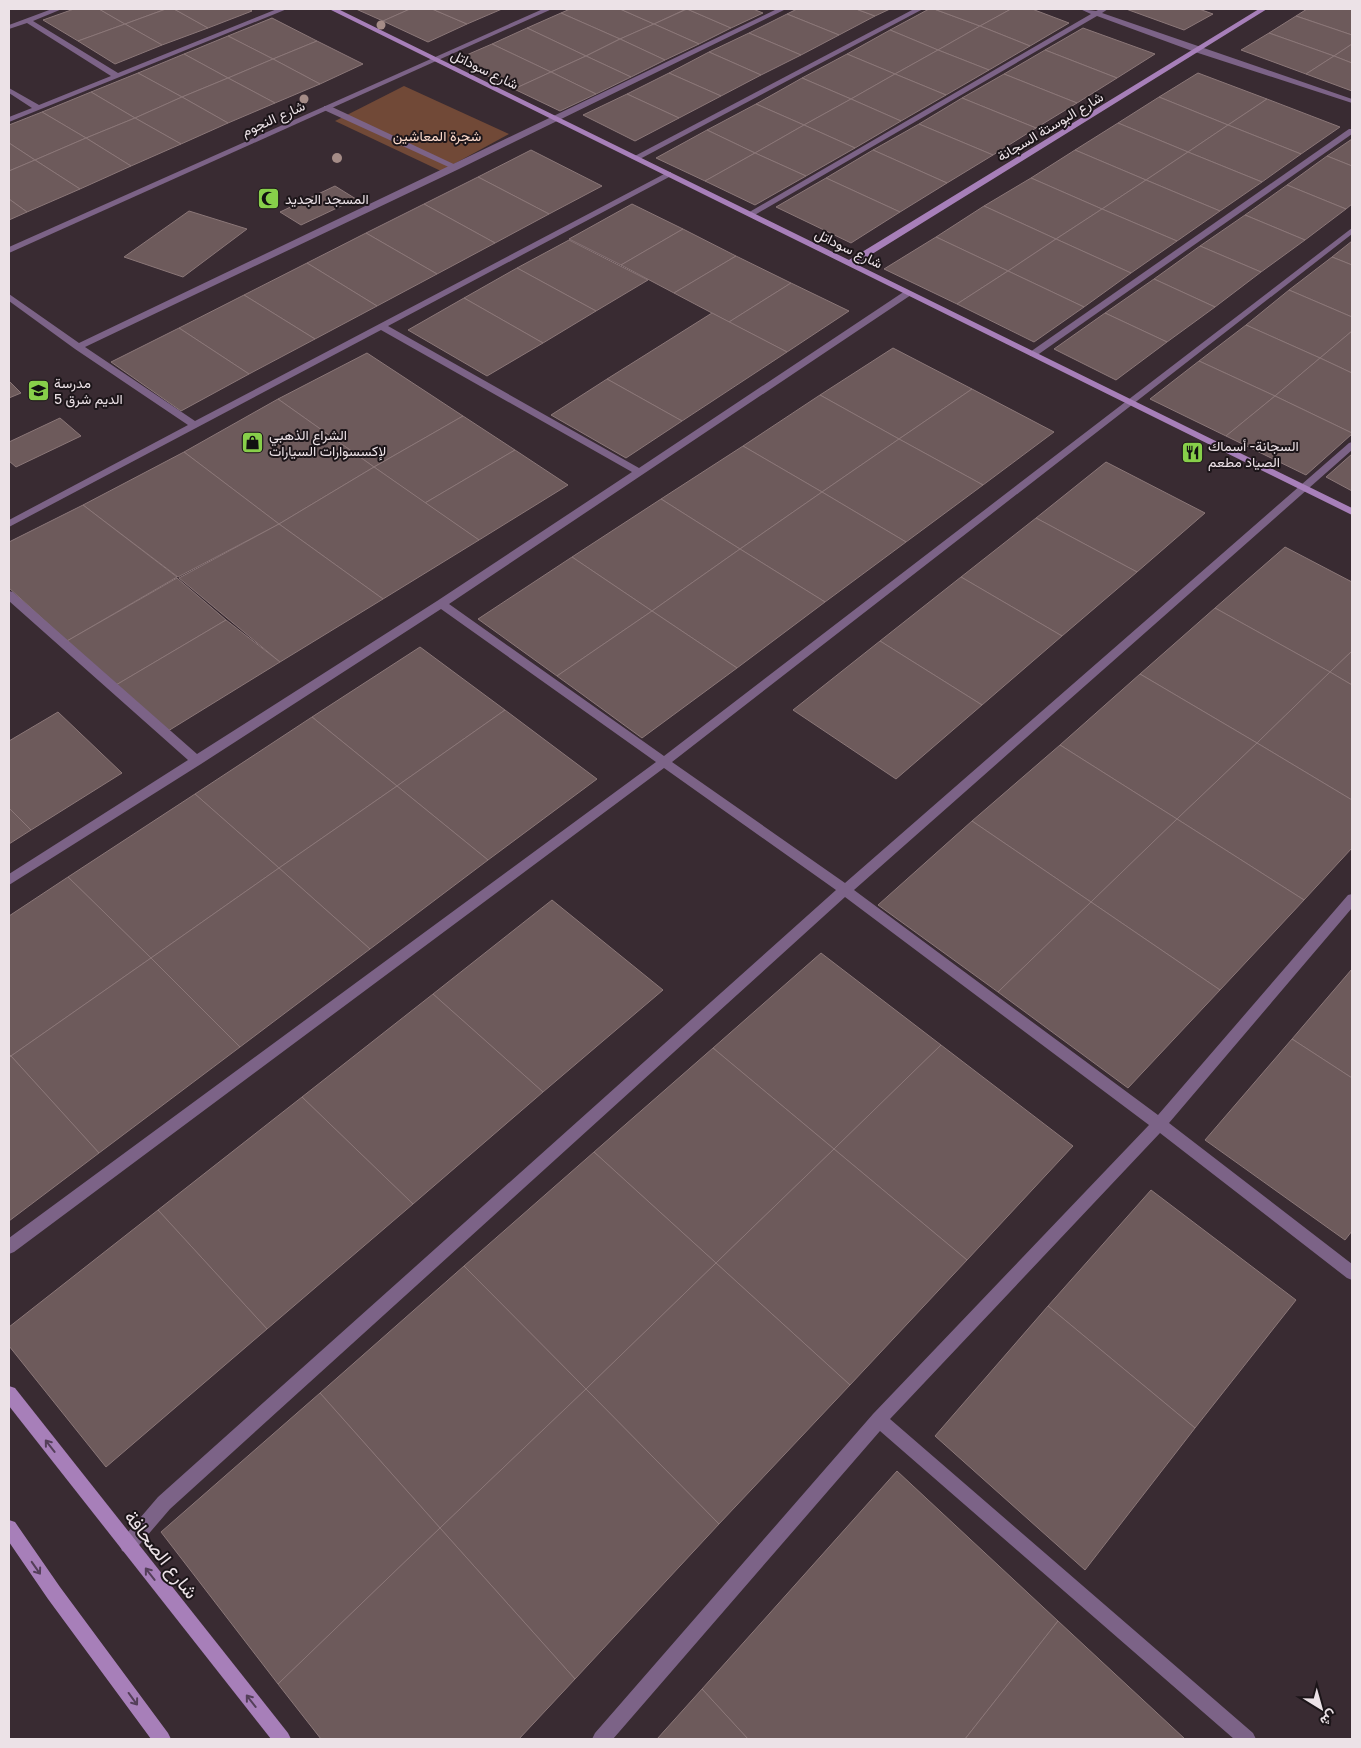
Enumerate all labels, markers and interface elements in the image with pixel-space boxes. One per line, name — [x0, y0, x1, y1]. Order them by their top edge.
street label: شارع سوداتل — [447, 45, 521, 95]
street label: شارع البوستة السجانة — [994, 88, 1108, 167]
street label: شارع النجوم — [239, 96, 309, 142]
park label: شجرة المعاشين — [393, 127, 481, 145]
mosque icon: المسجد الجديد — [257, 186, 281, 210]
place label: المسجد الجديد — [285, 190, 369, 208]
street label: شارع سوداتل — [811, 224, 885, 274]
place label: مدرسة الديم شرق 5 — [54, 374, 123, 408]
school or university icon: مدرسة الديم شرق 5 — [26, 378, 50, 402]
place label: الشراع الذهبي لإكسسوارات السيارات — [269, 426, 386, 461]
shop icon: الشراع الذهبي لإكسسوارات السيارات — [241, 430, 265, 454]
place label: السجانة- أسماك الصياد مطعم — [1208, 437, 1299, 471]
restaurant icon: السجانة- أسماك الصياد مطعم — [1180, 441, 1204, 465]
one-way arrow — [44, 1440, 55, 1453]
street label: شارع الصحافة — [119, 1505, 204, 1604]
one-way arrow — [31, 1561, 41, 1575]
one-way arrow — [145, 1568, 156, 1581]
north arrow — [1296, 1683, 1346, 1733]
one-way arrow — [127, 1692, 138, 1705]
one-way arrow — [246, 1695, 257, 1708]
text: ش — [1317, 1706, 1341, 1731]

